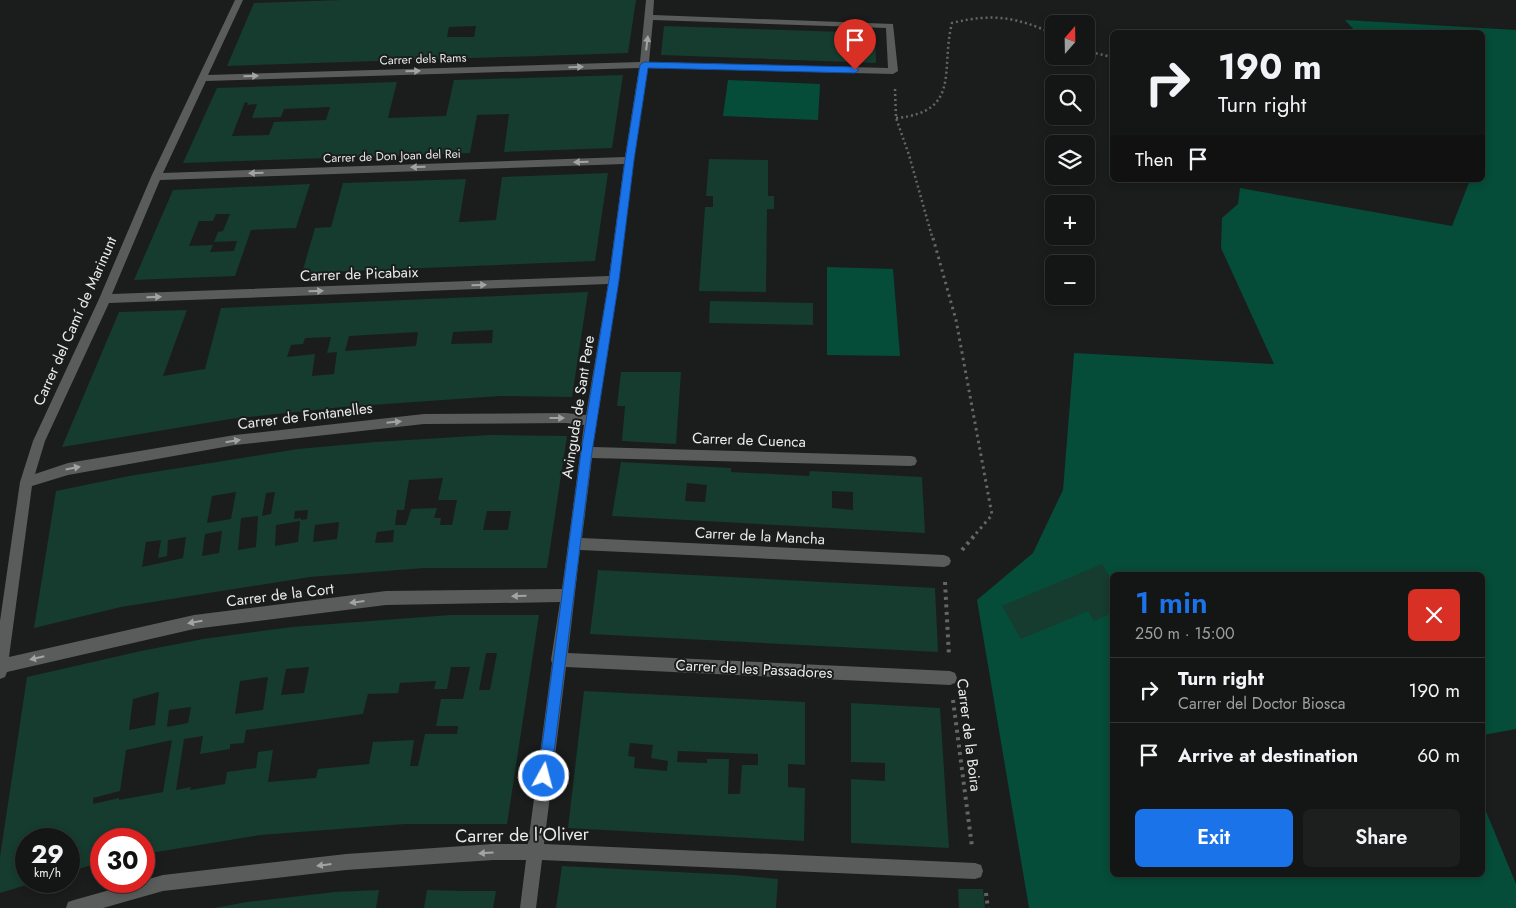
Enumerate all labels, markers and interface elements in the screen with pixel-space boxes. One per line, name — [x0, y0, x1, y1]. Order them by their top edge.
north arrow — [1045, 15, 1095, 65]
map controls — [1045, 15, 1095, 305]
pin — [834, 19, 876, 70]
icon: arrive — [841, 26, 869, 54]
one-way arrow — [643, 34, 651, 50]
text: 190 m — [1218, 42, 1322, 92]
street label: Carrer dels Rams — [379, 48, 467, 70]
icon: right — [1135, 50, 1200, 115]
one-way arrow — [568, 62, 584, 70]
one-way arrow — [406, 67, 422, 75]
one-way arrow — [243, 72, 259, 80]
button: search — [1045, 75, 1095, 125]
text: Turn right — [1218, 88, 1306, 120]
button: layers — [1045, 135, 1095, 185]
street label: Carrer de Don Joan del Rei — [323, 145, 461, 167]
icon: arrive — [1184, 145, 1212, 173]
text: Then — [1135, 146, 1174, 173]
one-way arrow — [572, 158, 588, 166]
one-way arrow — [410, 164, 426, 172]
one-way arrow — [248, 169, 264, 177]
button: + — [1045, 195, 1095, 245]
street label: Carrer del Camí de Marinunt — [28, 233, 122, 409]
button: − — [1045, 255, 1095, 305]
street label: Carrer de Picabaix — [300, 261, 419, 287]
one-way arrow — [471, 280, 487, 288]
one-way arrow — [309, 286, 325, 294]
one-way arrow — [146, 292, 162, 300]
street label: Avinguda de Sant Pere — [556, 334, 600, 480]
street label: Carrer de Fontanelles — [236, 397, 374, 435]
one-way arrow — [549, 414, 565, 422]
one-way arrow — [387, 418, 403, 426]
street label: Carrer de Cuenca — [692, 427, 806, 453]
one-way arrow — [225, 436, 241, 444]
one-way arrow — [65, 464, 81, 472]
street label: Carrer de la Mancha — [694, 522, 826, 550]
street label: Carrer de la Cort — [225, 577, 335, 613]
text: 1 min — [1135, 581, 1208, 624]
button: close — [1408, 589, 1460, 641]
one-way arrow — [510, 592, 526, 600]
one-way arrow — [348, 598, 364, 606]
one-way arrow — [187, 619, 203, 627]
text: 250 m · 15:00 — [1135, 622, 1235, 645]
one-way arrow — [29, 654, 44, 662]
street label: Carrer de les Passadores — [675, 654, 833, 684]
text: Turn right — [1178, 665, 1264, 692]
icon: right — [1135, 676, 1163, 704]
street label: Carrer de la Boira — [951, 677, 987, 793]
text: 190 m — [1409, 677, 1460, 704]
text: Carrer del Doctor Biosca — [1178, 692, 1346, 715]
icon: arrive — [1135, 741, 1163, 769]
text: Arrive at destination — [1178, 742, 1358, 769]
text: 60 m — [1417, 742, 1460, 769]
position arrow — [517, 749, 569, 801]
button: Exit — [1135, 809, 1293, 867]
button: Share — [1303, 809, 1460, 867]
street label: Carrer de l'Oliver — [455, 821, 590, 849]
speed limit sign: 30 — [90, 828, 155, 893]
text: 29 — [31, 836, 64, 872]
one-way arrow — [478, 849, 494, 857]
one-way arrow — [316, 861, 332, 869]
text: km/h — [34, 864, 61, 882]

